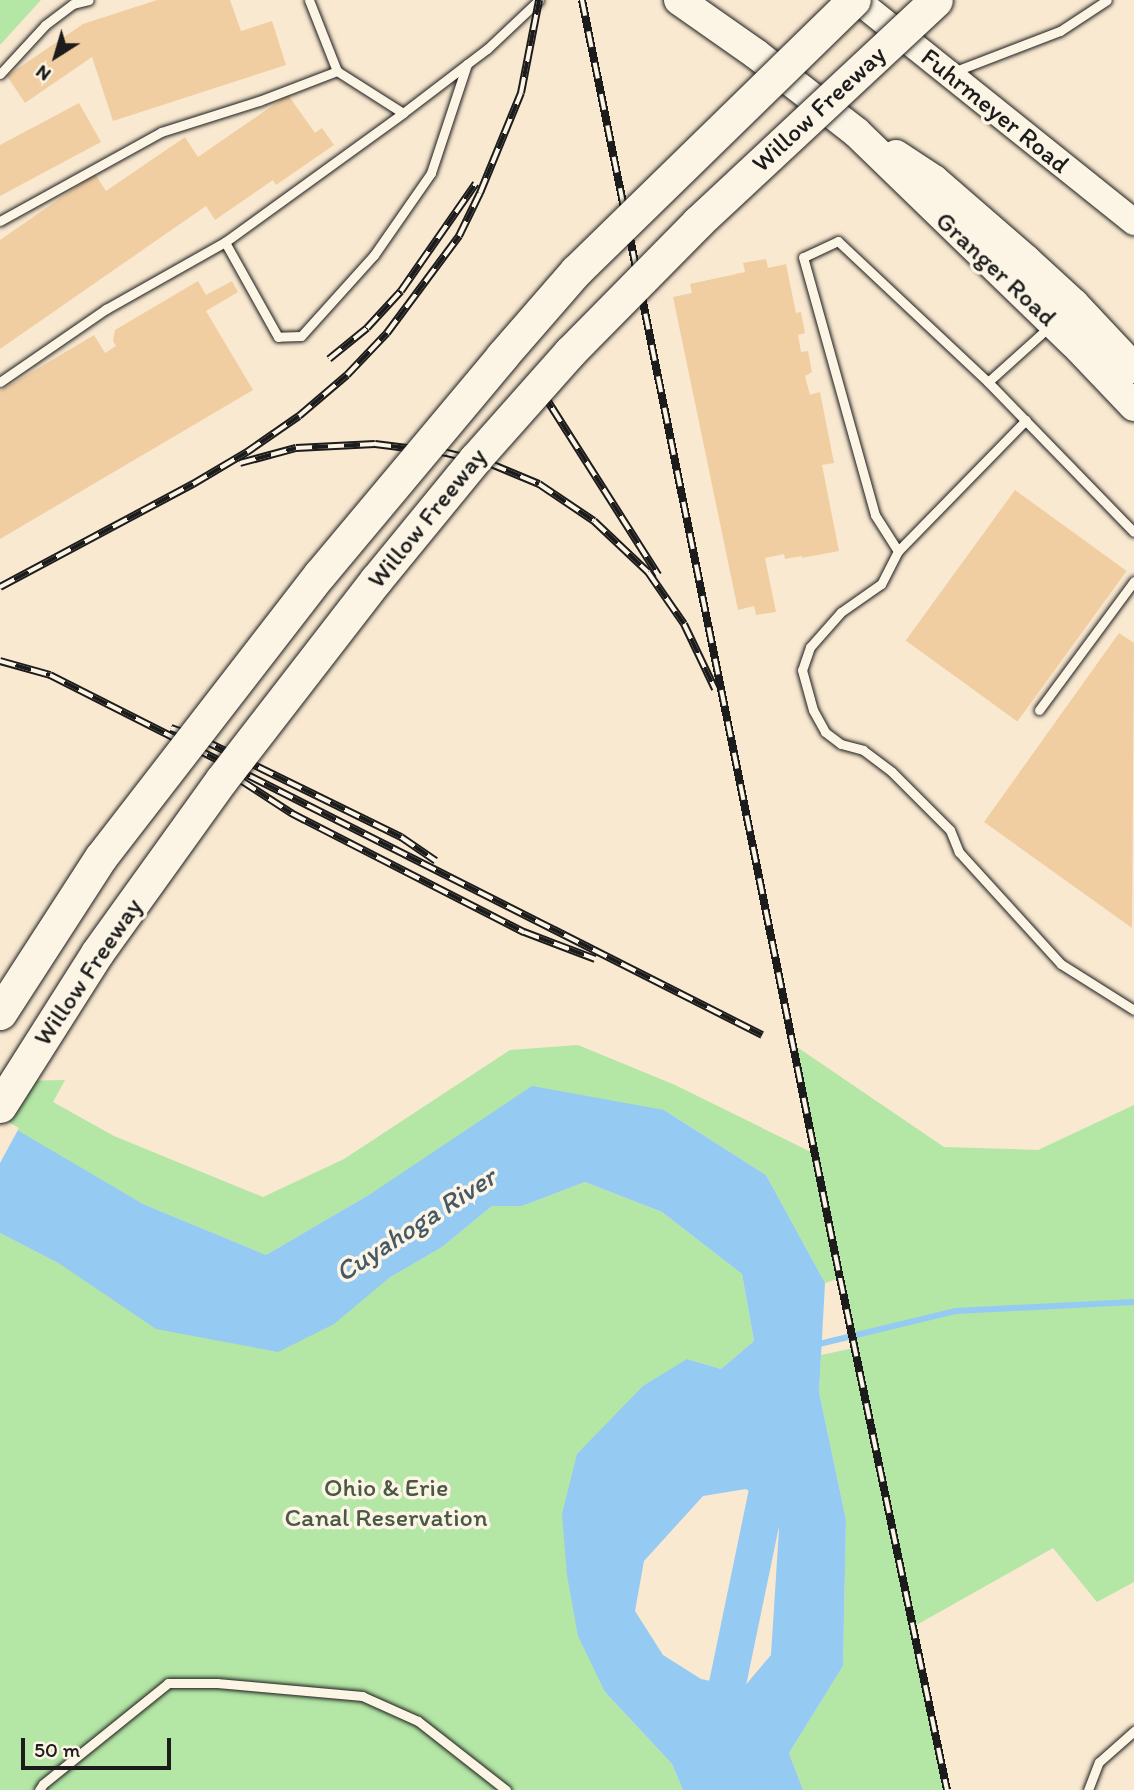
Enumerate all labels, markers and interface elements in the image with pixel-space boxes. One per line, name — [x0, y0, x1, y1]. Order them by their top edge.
north arrow — [21, 21, 91, 91]
street label: Willow Freeway — [745, 39, 893, 179]
street label: Fuhrmeyer Road — [915, 42, 1075, 180]
text: N — [31, 60, 55, 86]
street label: Granger Road — [929, 205, 1063, 333]
street label: Willow Freeway — [361, 441, 493, 595]
street label: Willow Freeway — [27, 892, 149, 1052]
water label: Cuyahoga River — [328, 1160, 502, 1288]
park label: Ohio & Erie Canal Reservation — [285, 1472, 487, 1534]
scale bar — [24, 1724, 175, 1768]
text: 50 m — [34, 1737, 80, 1762]

